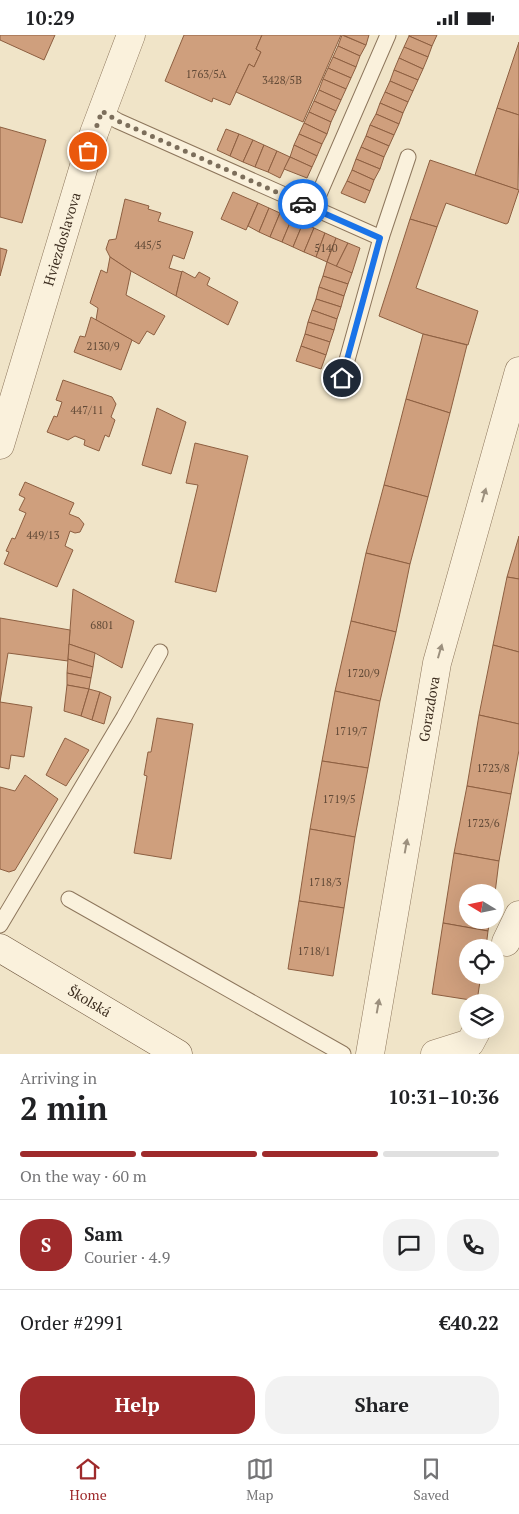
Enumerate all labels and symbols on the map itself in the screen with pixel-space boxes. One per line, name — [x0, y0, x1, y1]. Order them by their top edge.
house number: 1763/5A — [186, 67, 227, 81]
house number: 3428/5B — [262, 73, 302, 87]
pin — [67, 130, 109, 172]
courier — [278, 179, 328, 229]
street label: Hviezdoslavova — [38, 190, 85, 288]
house number: 445/5 — [134, 238, 162, 252]
house number: 5140 — [314, 241, 338, 255]
house number: 2130/9 — [86, 339, 120, 353]
pin — [321, 357, 363, 399]
house number: 447/11 — [70, 403, 104, 417]
one-way arrow — [481, 487, 489, 502]
house number: 449/13 — [26, 528, 60, 542]
house number: 6801 — [90, 618, 114, 632]
one-way arrow — [437, 644, 445, 659]
house number: 1720/9 — [346, 666, 380, 680]
street label: Gorazdova — [414, 675, 444, 743]
house number: 1719/7 — [334, 724, 368, 738]
house number: 1723/8 — [476, 761, 510, 775]
house number: 1719/5 — [322, 792, 356, 806]
house number: 1723/6 — [466, 816, 500, 830]
one-way arrow — [402, 837, 410, 853]
house number: 1718/3 — [308, 875, 342, 889]
north arrow — [459, 884, 504, 929]
house number: 1718/1 — [297, 944, 331, 958]
street label: Školská — [65, 981, 115, 1021]
one-way arrow — [375, 998, 383, 1014]

